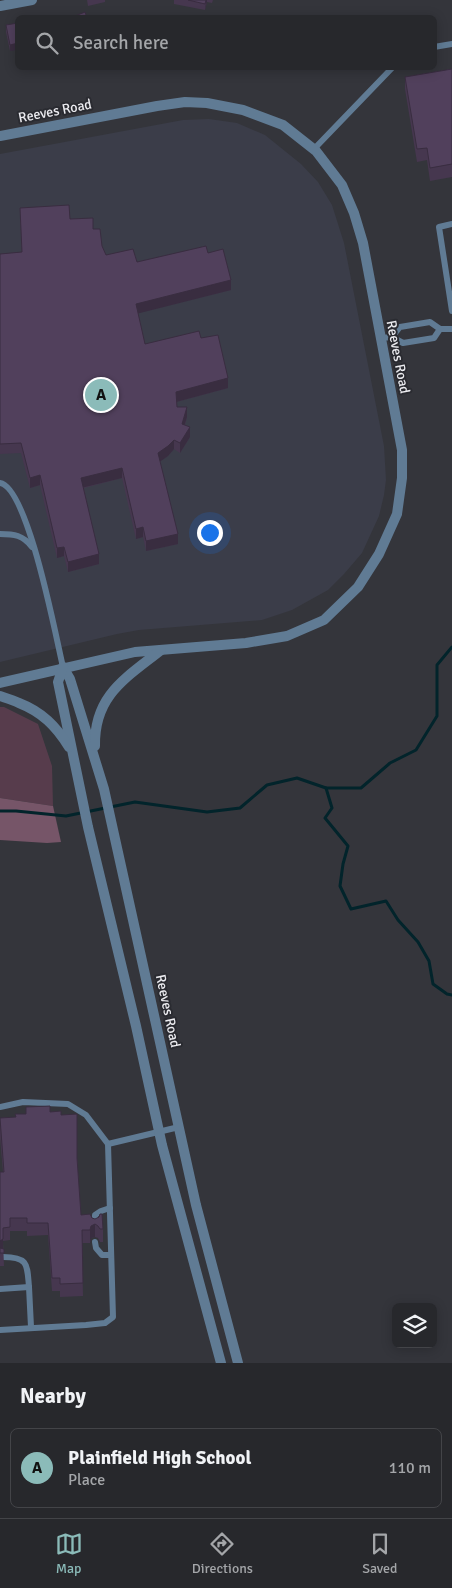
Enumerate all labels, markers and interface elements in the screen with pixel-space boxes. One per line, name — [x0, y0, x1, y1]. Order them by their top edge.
search box — [15, 15, 437, 70]
icon: search — [33, 29, 61, 57]
text: Search here — [73, 31, 169, 55]
street label: Reeves Road — [17, 96, 93, 126]
street label: Reeves Road — [383, 319, 413, 395]
pin: A — [85, 376, 117, 414]
your location — [197, 520, 223, 546]
street label: Reeves Road — [152, 973, 184, 1049]
map controls — [392, 1303, 437, 1348]
button: layers — [392, 1303, 437, 1348]
text: Nearby — [20, 1383, 86, 1409]
text: Plainfield High School — [68, 1446, 251, 1470]
text: A — [32, 1458, 42, 1478]
text: 110 m — [389, 1458, 431, 1478]
text: Place — [68, 1470, 105, 1490]
tab: Map — [55, 1530, 83, 1577]
tab: Directions — [192, 1530, 253, 1577]
tab: Saved — [362, 1530, 397, 1577]

